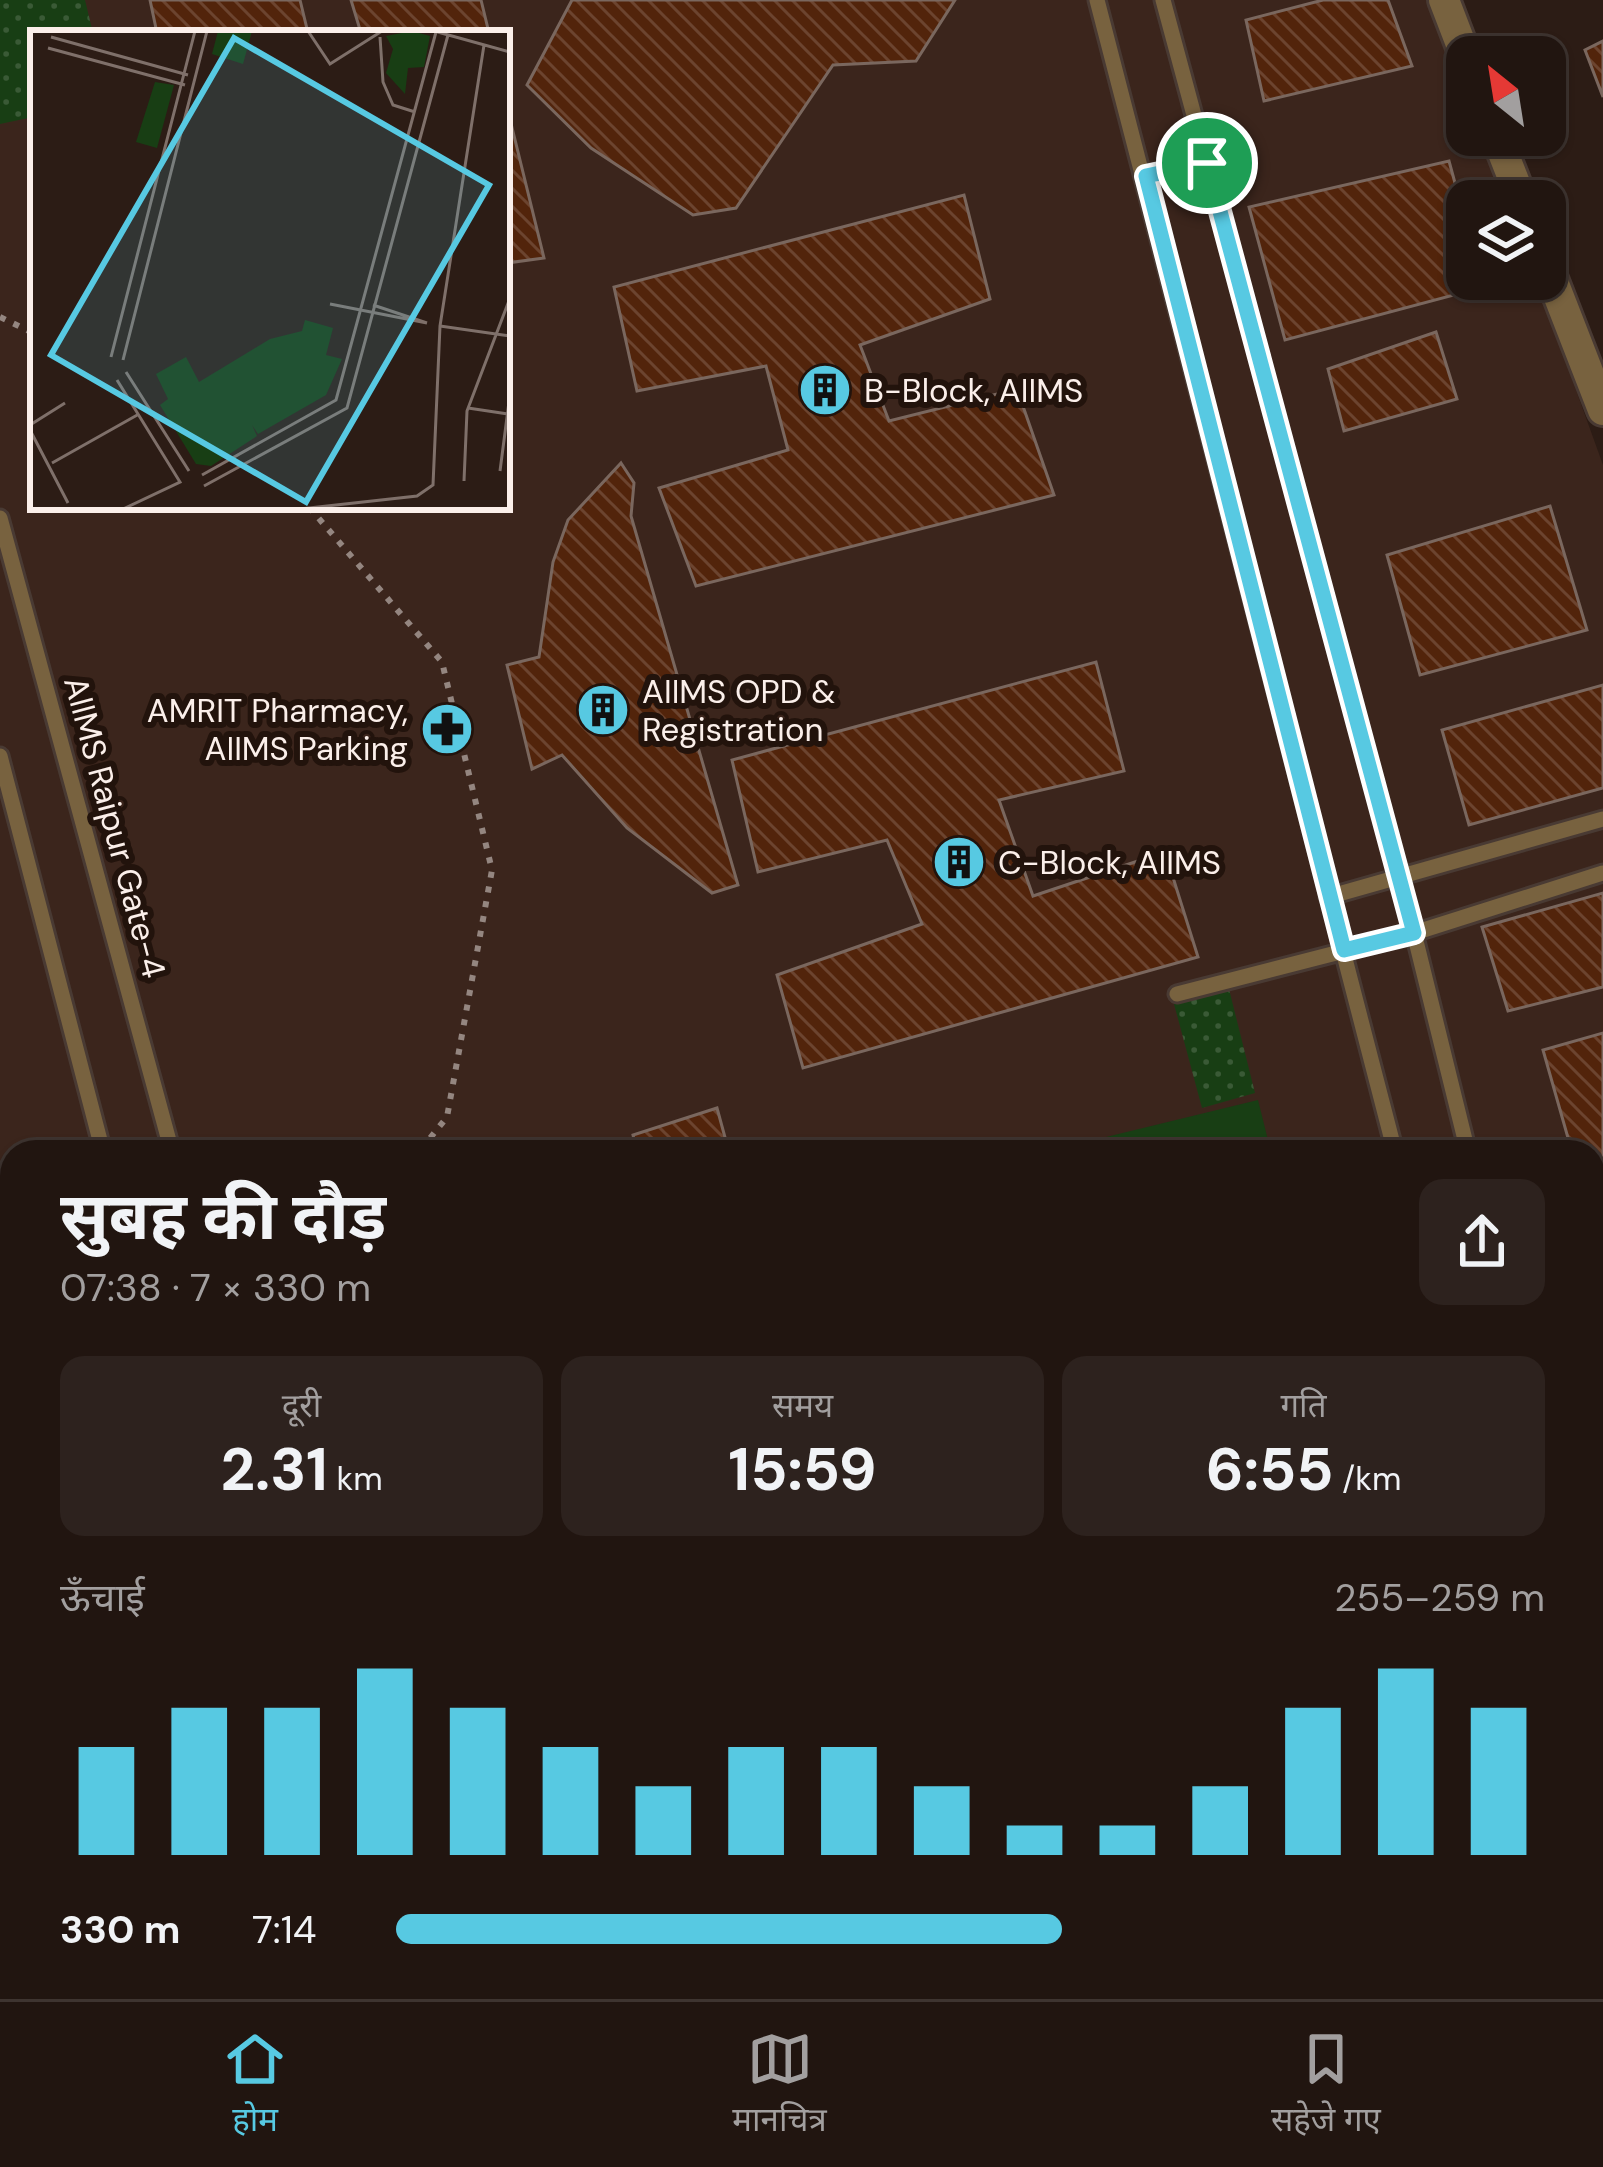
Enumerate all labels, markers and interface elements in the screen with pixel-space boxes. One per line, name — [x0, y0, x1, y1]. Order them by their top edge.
inset map — [30, 30, 510, 510]
north arrow — [1446, 36, 1566, 156]
map controls — [1446, 36, 1566, 300]
pin — [1156, 112, 1258, 214]
icon: arrive — [1174, 130, 1240, 196]
button: layers — [1446, 180, 1566, 300]
building icon: B-Block, AIIMS — [797, 362, 853, 418]
place label: B-Block, AIIMS — [864, 369, 1083, 412]
place label: AIIMS OPD & Registration — [642, 670, 835, 751]
street label: AIIMS Raipur Gate-4 — [54, 672, 176, 982]
building icon: AIIMS OPD & Registration — [575, 682, 631, 738]
place label: AMRIT Pharmacy, AIIMS Parking — [147, 689, 408, 770]
pharmacy icon: AMRIT Pharmacy, AIIMS Parking — [419, 701, 475, 757]
building icon: C-Block, AIIMS — [931, 834, 987, 890]
place label: C-Block, AIIMS — [998, 841, 1221, 884]
text: सुबह की दौड़ — [60, 1174, 386, 1259]
button: share — [1419, 1179, 1545, 1305]
text: 07:38 · 7 × 330 m — [60, 1262, 371, 1313]
text: दूरी — [282, 1384, 321, 1427]
text: समय — [772, 1384, 833, 1427]
text: गति — [1281, 1384, 1326, 1427]
text: 2.31 — [220, 1430, 328, 1509]
text: 15:59 — [728, 1430, 877, 1509]
text: 6:55 — [1206, 1430, 1334, 1509]
text: km — [328, 1457, 383, 1500]
text: /km — [1334, 1457, 1401, 1500]
text: ऊँचाई — [60, 1572, 145, 1623]
text: 255–259 m — [1334, 1572, 1545, 1623]
text: 330 m — [60, 1904, 180, 1955]
text: 7:14 — [252, 1904, 317, 1955]
tab: होम — [222, 2026, 288, 2144]
tab: मानचित्र — [732, 2026, 827, 2144]
tab: सहेजे गए — [1271, 2026, 1381, 2144]

